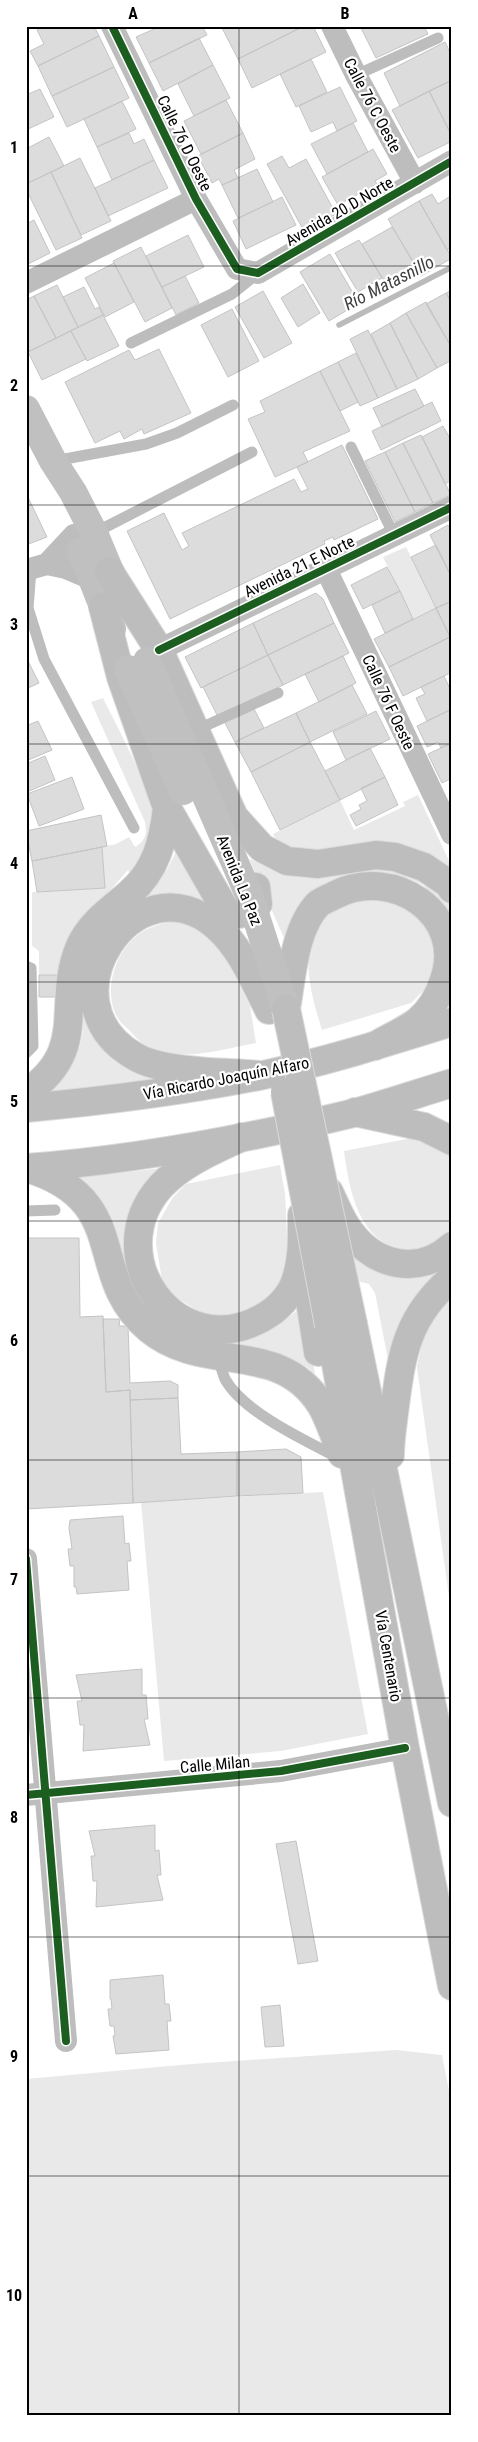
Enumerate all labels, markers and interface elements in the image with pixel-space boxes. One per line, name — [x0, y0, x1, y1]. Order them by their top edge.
text: A — [128, 4, 138, 23]
text: B — [341, 4, 350, 23]
street label: Calle 76 C Oeste — [340, 55, 405, 156]
street label: Calle 76 D Oeste — [153, 92, 216, 194]
text: 1 — [10, 138, 18, 157]
street label: Avenida 20 D Norte — [282, 173, 397, 250]
water label: Río Matasnillo — [340, 251, 437, 314]
text: 2 — [10, 376, 18, 395]
street label: Avenida 21 E Norte — [241, 532, 357, 601]
text: 3 — [10, 615, 18, 634]
street label: Calle 76 F Oeste — [358, 652, 419, 753]
street label: Avenida La Paz — [213, 832, 266, 928]
text: 4 — [10, 854, 18, 873]
street label: Vía Ricardo Joaquín Alfaro — [142, 1053, 311, 1104]
text: 5 — [10, 1092, 18, 1111]
text: 6 — [10, 1331, 18, 1350]
text: 7 — [10, 1570, 18, 1589]
street label: Vía Centenario — [371, 1609, 406, 1703]
street label: Calle Milan — [179, 1752, 251, 1777]
text: 8 — [10, 1808, 18, 1827]
text: 9 — [10, 2047, 18, 2066]
text: 10 — [6, 2286, 22, 2305]

